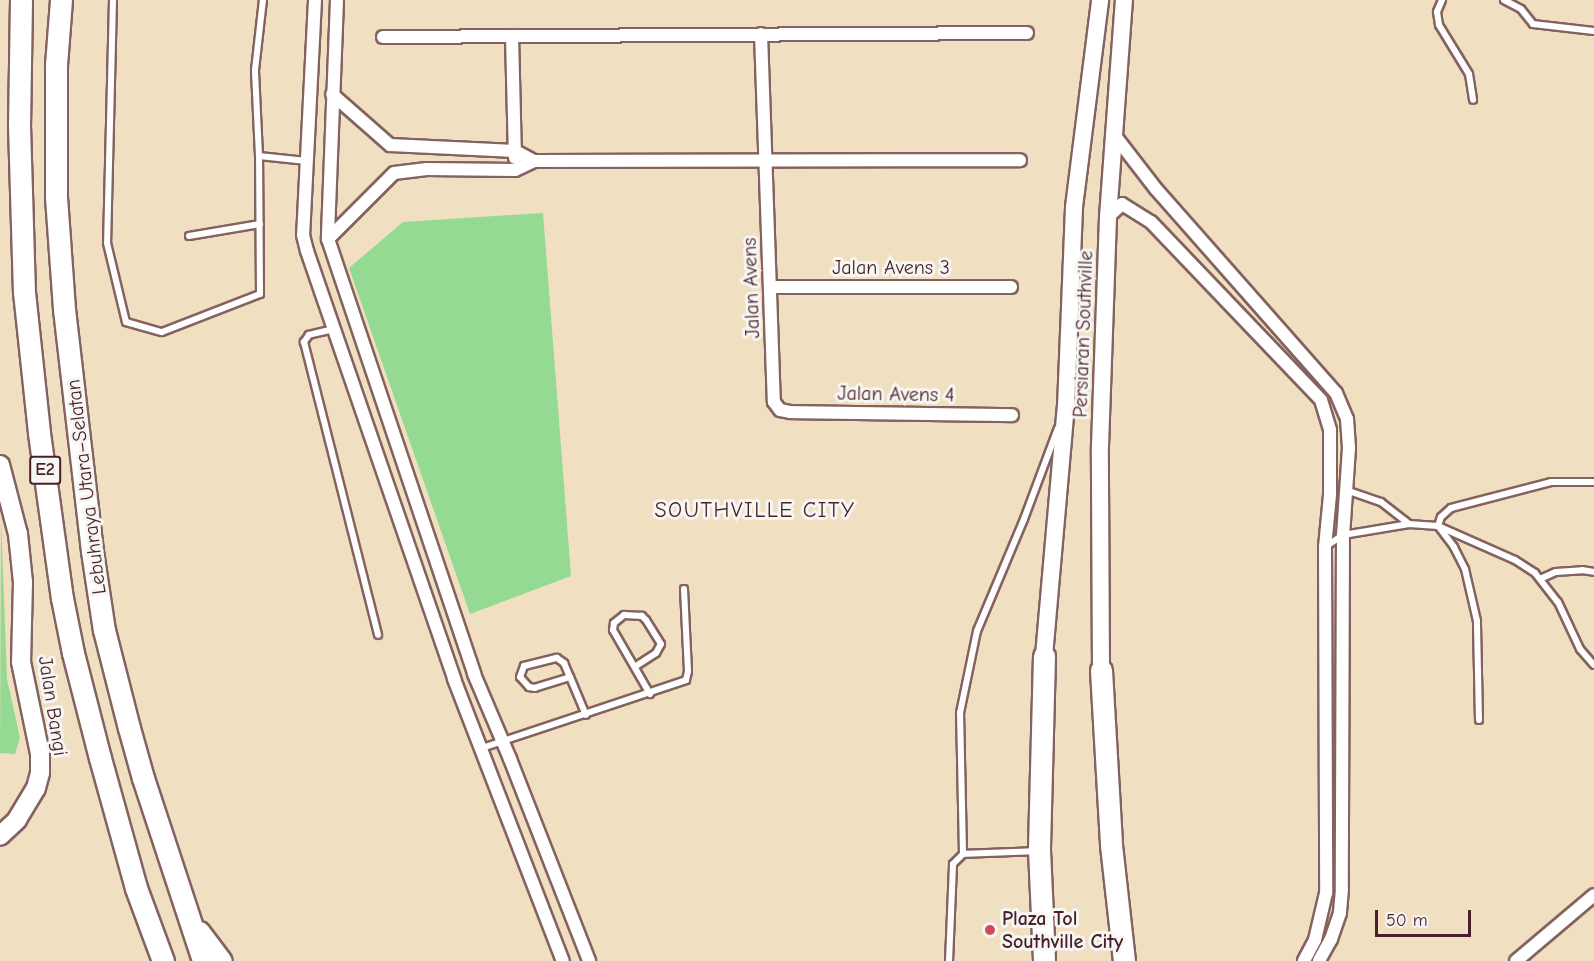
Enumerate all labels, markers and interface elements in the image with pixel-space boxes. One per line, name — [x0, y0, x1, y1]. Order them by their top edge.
street label: Jalan Avens — [737, 237, 765, 339]
street label: Persiaran Southville — [1068, 250, 1098, 418]
street label: Jalan Avens 3 — [832, 255, 950, 279]
street label: Lebuhraya Utara–Selatan — [61, 378, 111, 596]
street label: Jalan Avens 4 — [837, 381, 955, 407]
road number: E2 — [28, 455, 62, 485]
district label: SOUTHVILLE CITY — [654, 498, 856, 524]
street label: Jalan Bangi — [33, 654, 73, 758]
scale bar — [1378, 898, 1474, 936]
place label: Plaza Tol Southville City — [1002, 906, 1123, 953]
text: 50 m — [1386, 910, 1428, 931]
marker: Plaza Tol Southville City — [983, 923, 997, 937]

